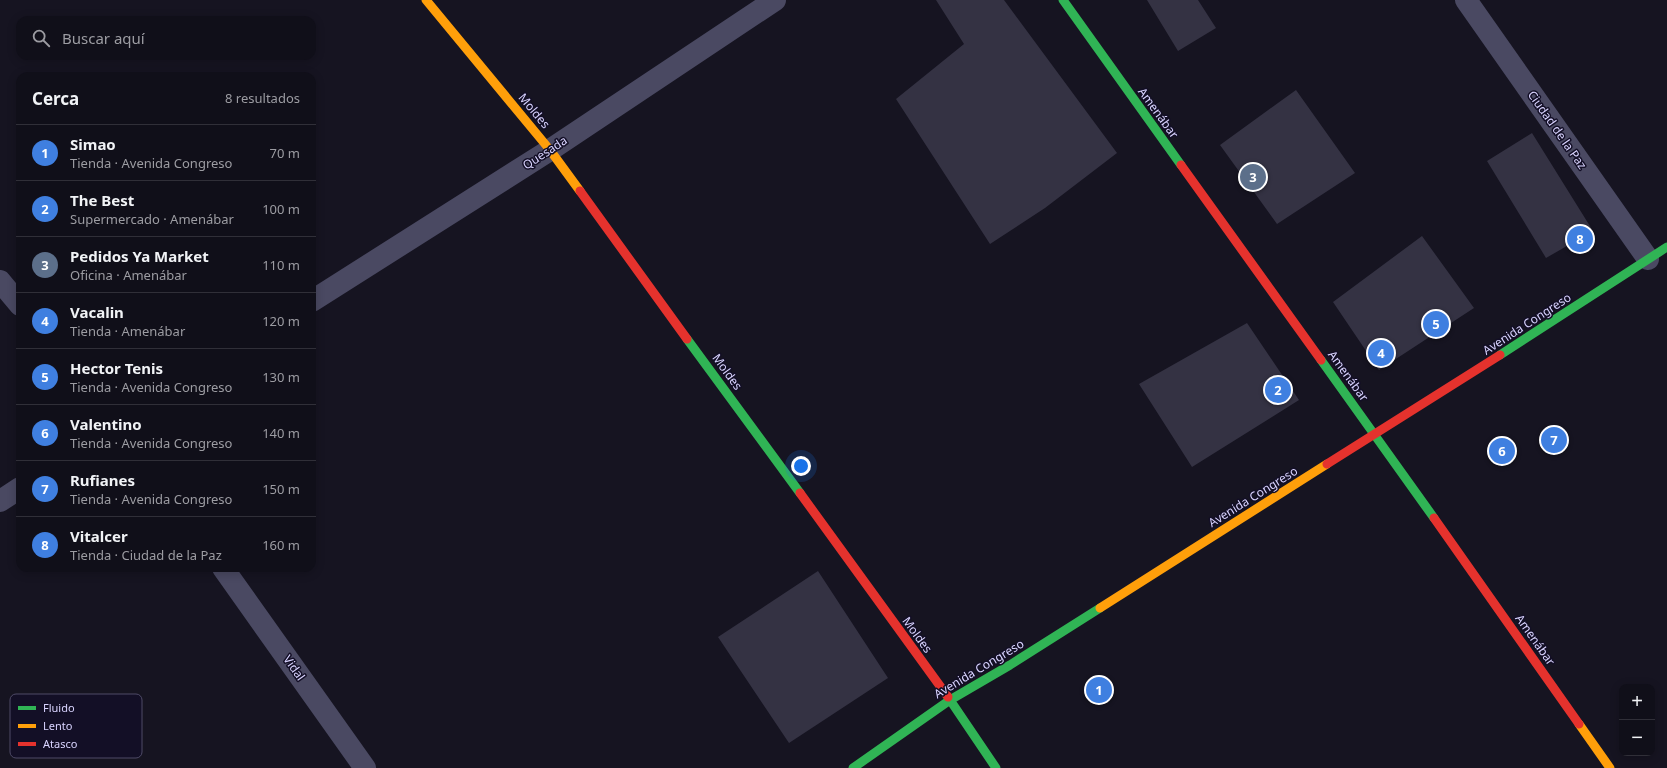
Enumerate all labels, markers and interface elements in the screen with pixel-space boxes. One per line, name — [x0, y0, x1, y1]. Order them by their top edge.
search box — [16, 16, 316, 60]
icon: search — [30, 27, 52, 49]
text: Buscar aquí — [62, 28, 145, 48]
street label: Amenábar — [1134, 84, 1183, 142]
text: Cerca — [32, 87, 79, 110]
street label: Ciudad de la Paz — [1524, 87, 1591, 173]
text: 8 resultados — [225, 89, 300, 107]
street label: Moldes — [515, 89, 554, 132]
street label: Quesada — [519, 132, 570, 173]
text: Simao — [70, 134, 116, 154]
text: 1 — [41, 144, 49, 162]
text: 70 m — [270, 144, 300, 162]
text: Tienda · Avenida Congreso — [70, 154, 232, 172]
pin: 3 — [1240, 162, 1266, 192]
text: The Best — [70, 190, 134, 210]
text: 2 — [41, 200, 49, 218]
text: 100 m — [262, 200, 300, 218]
text: Supermercado · Amenábar — [70, 210, 234, 228]
pin: 8 — [1567, 224, 1593, 254]
text: Pedidos Ya Market — [70, 246, 209, 266]
text: 3 — [41, 256, 49, 274]
text: 110 m — [262, 256, 300, 274]
text: Oficina · Amenábar — [70, 266, 187, 284]
street label: Avenida Congreso — [1479, 289, 1574, 359]
text: Vacalin — [70, 302, 124, 322]
pin: 5 — [1423, 309, 1449, 339]
text: 4 — [41, 312, 49, 330]
text: 120 m — [262, 312, 300, 330]
text: Tienda · Amenábar — [70, 322, 185, 340]
pin: 4 — [1368, 338, 1394, 368]
street label: Amenábar — [1324, 347, 1373, 405]
street label: Moldes — [708, 350, 747, 394]
text: Hector Tenis — [70, 358, 163, 378]
text: 5 — [41, 368, 49, 386]
text: 130 m — [262, 368, 300, 386]
pin: 2 — [1265, 375, 1291, 405]
text: Tienda · Avenida Congreso — [70, 378, 232, 396]
text: Valentino — [70, 414, 142, 434]
text: 6 — [41, 424, 49, 442]
text: 140 m — [262, 424, 300, 442]
pin: 7 — [1541, 425, 1567, 455]
text: Tienda · Avenida Congreso — [70, 434, 232, 452]
pin: 6 — [1489, 436, 1515, 466]
your location — [791, 456, 811, 476]
street label: Avenida Congreso — [1205, 462, 1301, 531]
text: Rufianes — [70, 470, 135, 490]
text: 7 — [41, 480, 49, 498]
text: 150 m — [262, 480, 300, 498]
text: Tienda · Avenida Congreso — [70, 490, 232, 508]
text: Vitalcer — [70, 526, 128, 546]
text: 8 — [41, 536, 49, 554]
text: 160 m — [262, 536, 300, 554]
text: Tienda · Ciudad de la Paz — [70, 546, 222, 564]
street label: Amenábar — [1512, 611, 1559, 669]
street label: Moldes — [898, 613, 937, 657]
street label: Avenida Congreso — [930, 635, 1027, 702]
street label: Vidal — [280, 652, 309, 684]
pin: 1 — [1086, 675, 1112, 705]
map controls — [1619, 684, 1655, 756]
button: + — [1619, 684, 1655, 720]
legend — [10, 694, 142, 758]
text: Fluido — [43, 700, 75, 715]
text: Lento — [43, 718, 73, 733]
button: − — [1619, 720, 1655, 756]
text: Atasco — [43, 736, 78, 751]

